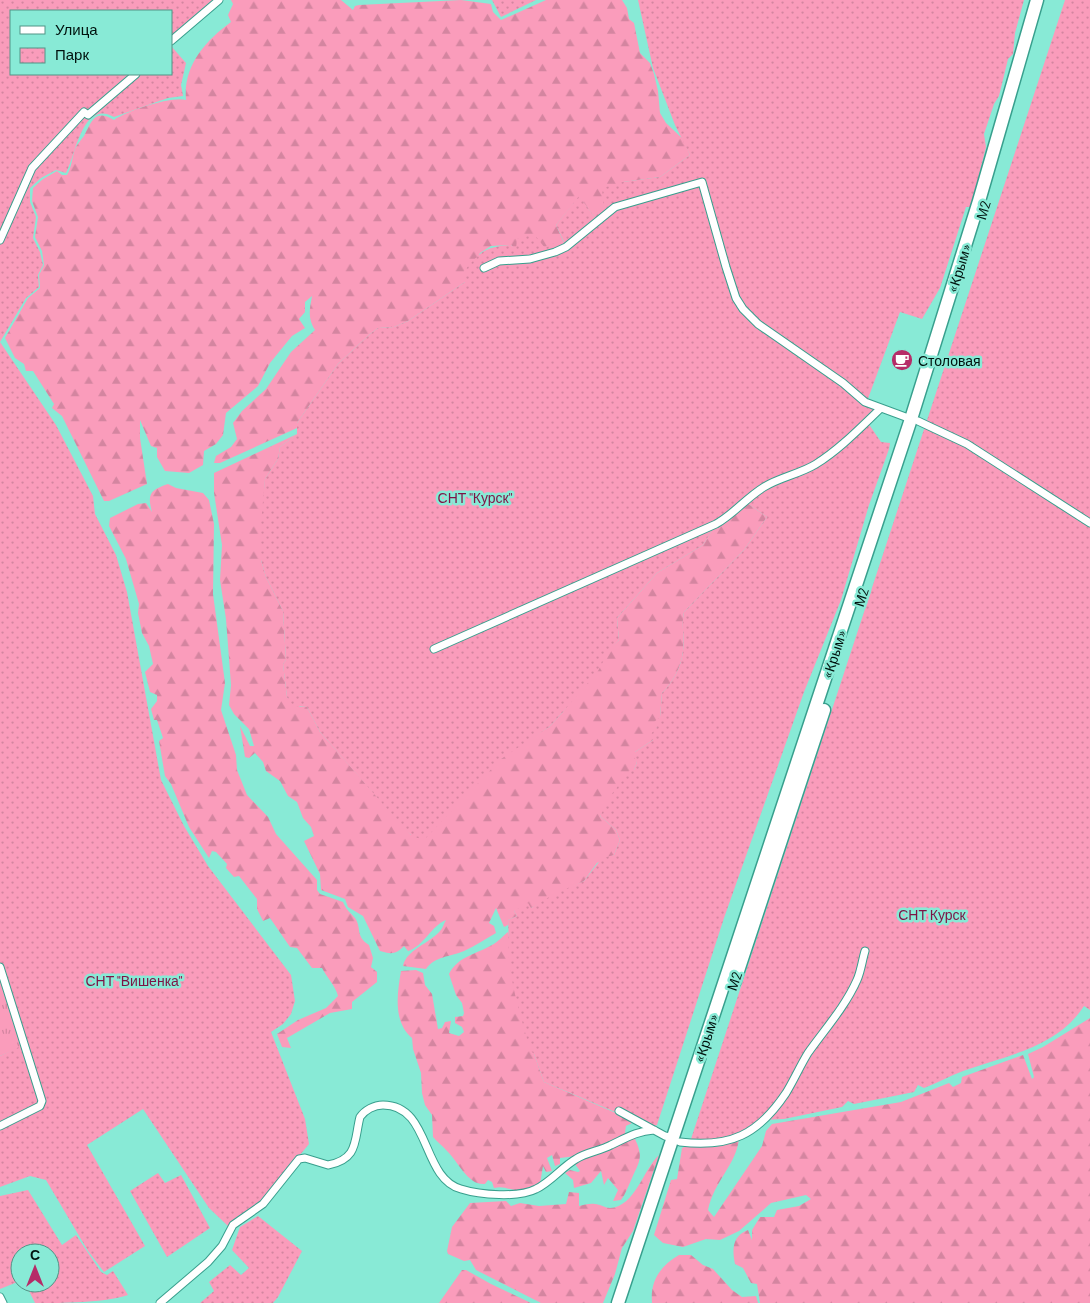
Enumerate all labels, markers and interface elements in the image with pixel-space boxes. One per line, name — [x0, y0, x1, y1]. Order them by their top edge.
legend — [10, 10, 172, 75]
text: Улица — [55, 20, 98, 38]
text: Парк — [55, 45, 89, 63]
street label: М2 — [972, 198, 994, 222]
street label: «Крым» — [943, 241, 975, 295]
cafe icon: Столовая — [890, 348, 914, 372]
place label: Столовая — [918, 352, 981, 369]
park label: СНТ "Курск" — [438, 489, 513, 506]
street label: М2 — [850, 585, 872, 609]
street label: «Крым» — [818, 627, 850, 681]
park label: СНТ Курск — [898, 906, 967, 923]
street label: М2 — [723, 969, 745, 993]
park label: СНТ "Вишенка" — [85, 972, 183, 989]
street label: «Крым» — [690, 1011, 722, 1065]
north arrow — [10, 1243, 60, 1293]
text: С — [30, 1246, 40, 1263]

